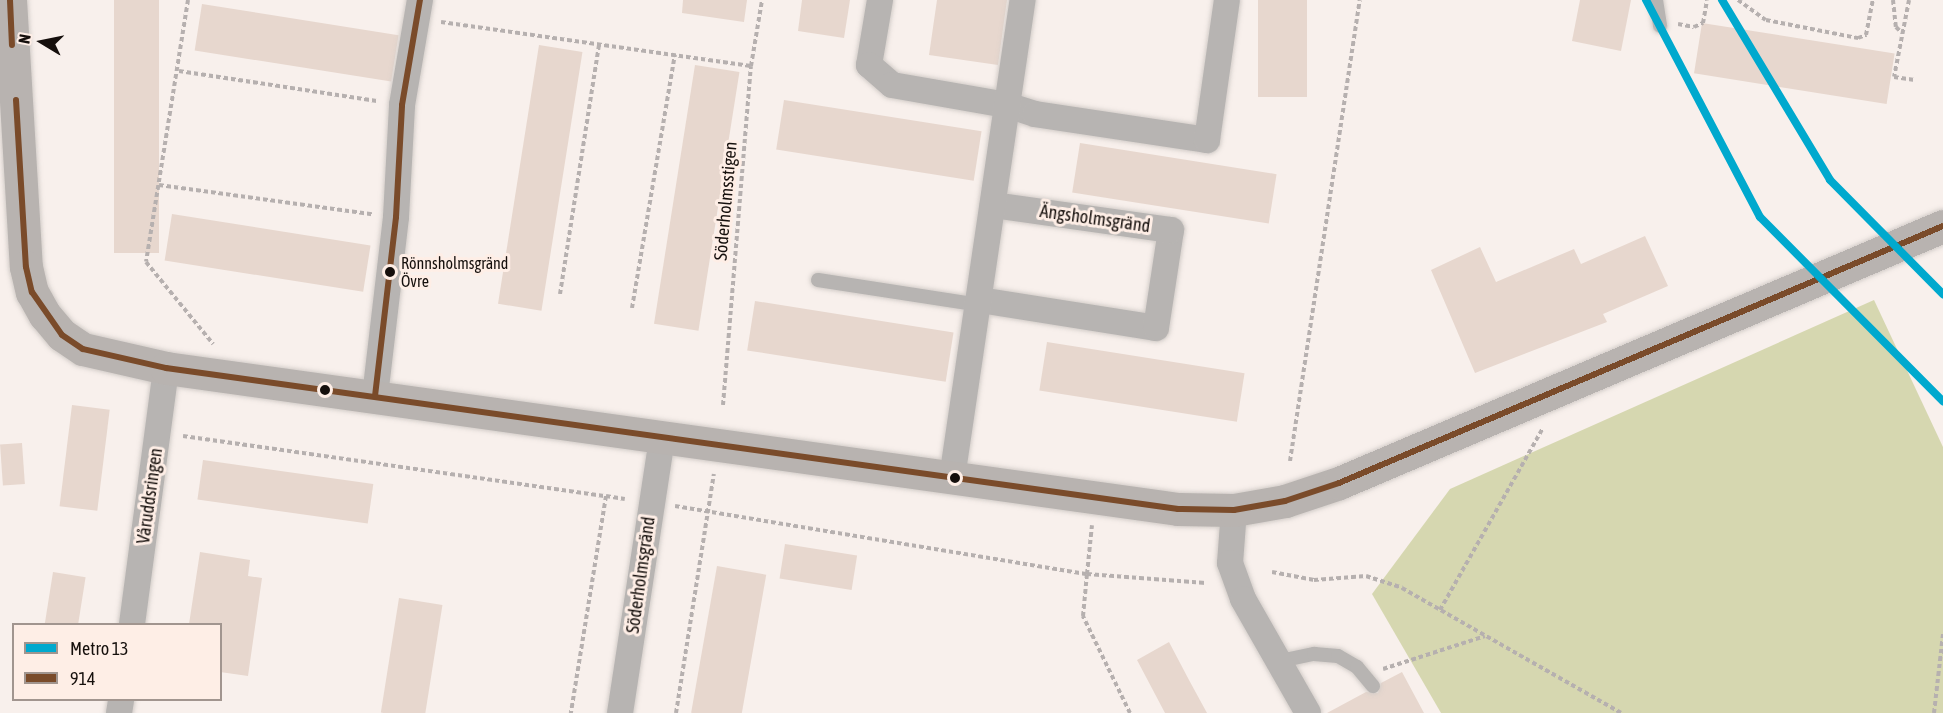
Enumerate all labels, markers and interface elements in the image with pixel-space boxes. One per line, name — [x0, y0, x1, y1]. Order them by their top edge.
north arrow — [12, 12, 72, 72]
text: N — [15, 33, 34, 45]
street label: Söderholmsstigen — [710, 141, 742, 261]
street label: Ängsholmsgränd — [1038, 201, 1152, 237]
place label: Rönnsholmsgränd Övre — [401, 253, 508, 291]
marker: Rönnsholmsgränd Övre — [384, 266, 396, 278]
unlabelled marker — [319, 384, 331, 396]
street label: Våruddsringen — [133, 447, 167, 545]
unlabelled marker — [949, 472, 961, 484]
street label: Söderholmsgränd — [622, 515, 660, 635]
legend — [12, 623, 222, 701]
text: Metro 13 — [70, 638, 129, 659]
text: 914 — [70, 668, 95, 689]

